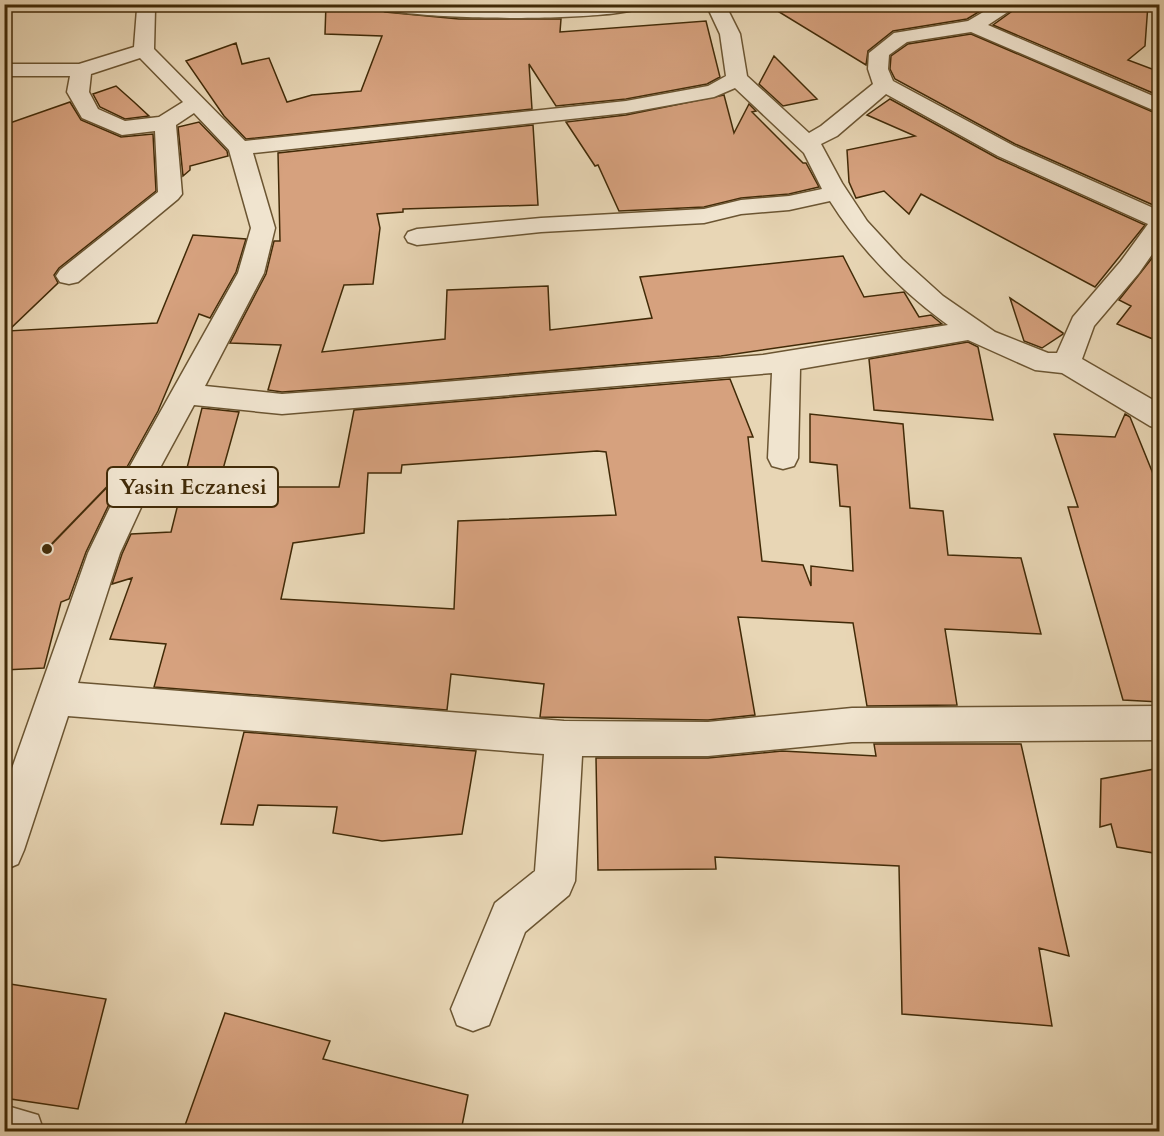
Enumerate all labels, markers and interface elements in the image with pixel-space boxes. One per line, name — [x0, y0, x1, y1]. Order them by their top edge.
callout: Yasin Eczanesi — [107, 467, 278, 507]
text: Yasin Eczanesi — [119, 472, 267, 502]

